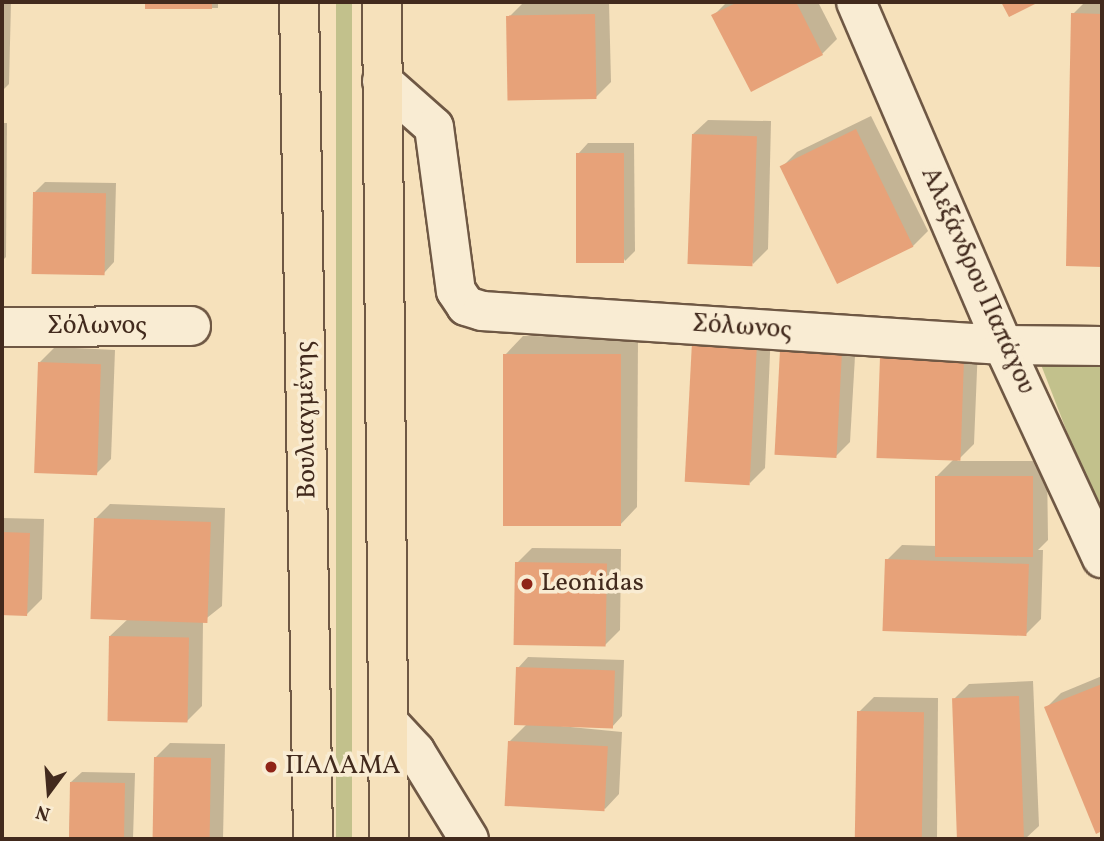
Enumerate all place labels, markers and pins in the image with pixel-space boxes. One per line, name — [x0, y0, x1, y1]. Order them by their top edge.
place label: Leonidas — [541, 568, 644, 600]
marker: Leonidas — [519, 576, 535, 592]
place label: ΠΑΛΑΜΑ — [285, 751, 401, 783]
marker: ΠΑΛΑΜΑ — [263, 759, 279, 775]

